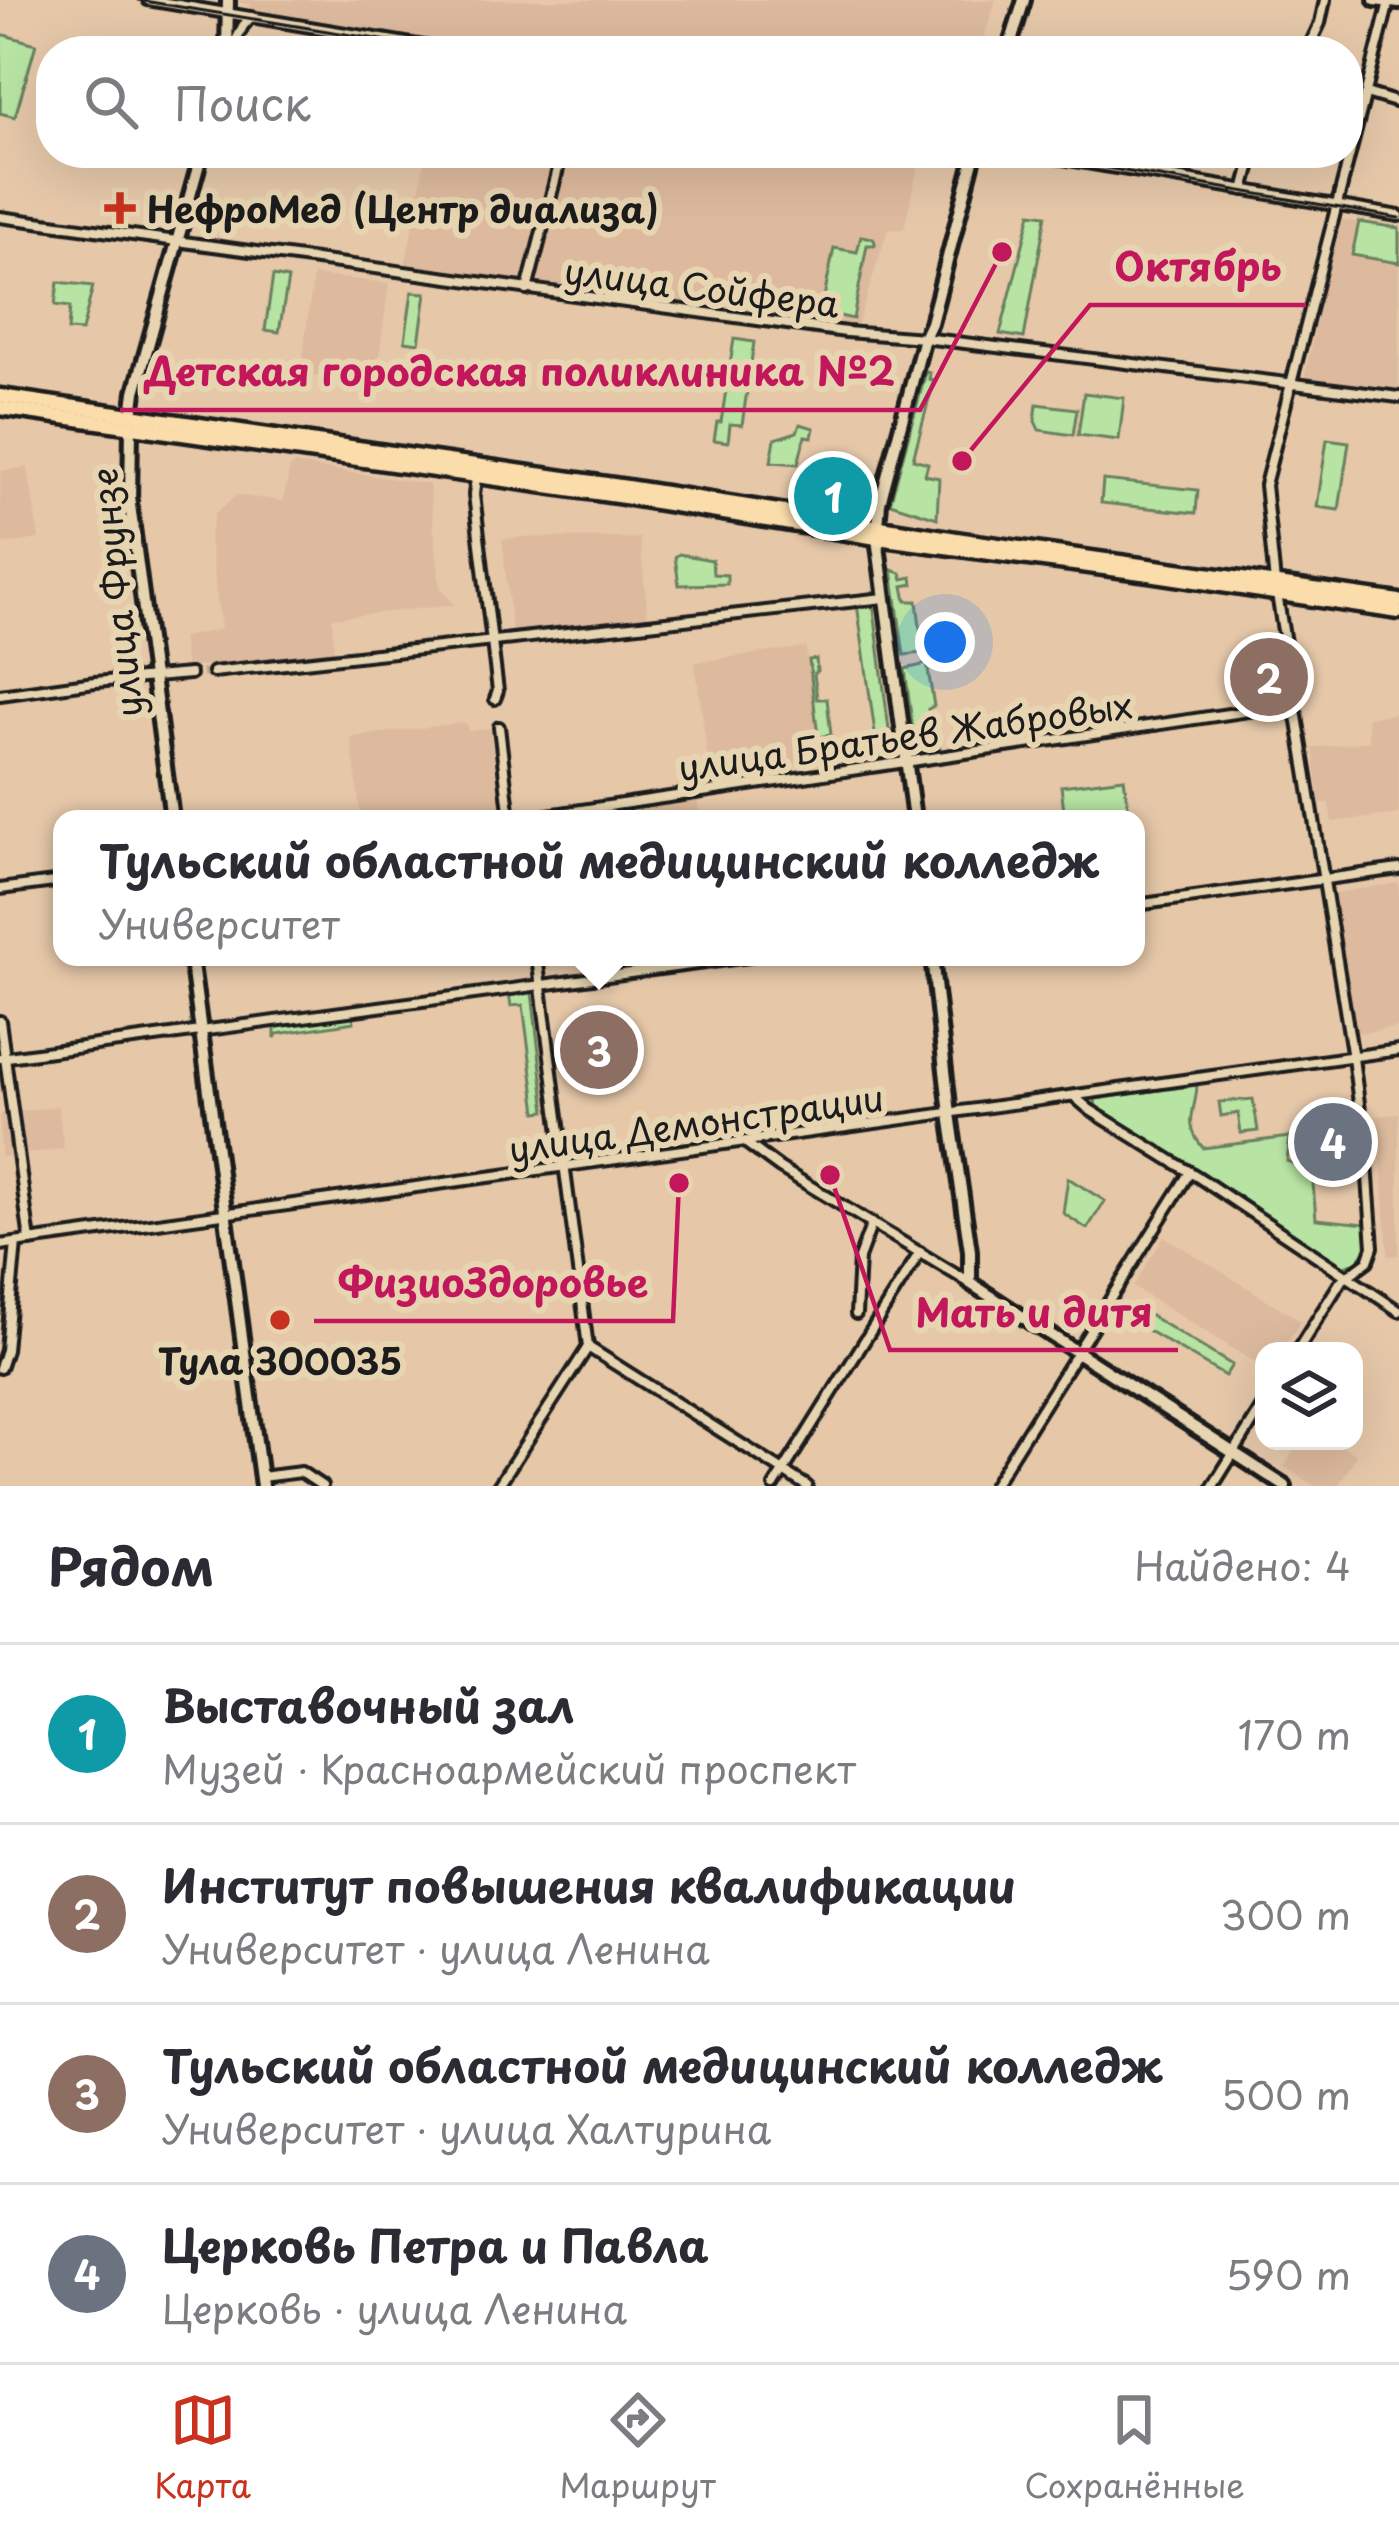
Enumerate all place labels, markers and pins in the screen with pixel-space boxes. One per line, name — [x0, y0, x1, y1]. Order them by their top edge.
place label: НефроМед (Центр диализа) — [147, 181, 659, 235]
marker: НефроМед (Центр диализа) — [104, 192, 136, 224]
callout: Октябрь — [1090, 230, 1306, 305]
callout: Детская городская поликлиника №2 — [120, 335, 920, 410]
pin: 1 — [794, 451, 872, 541]
pin: 2 — [1230, 632, 1308, 722]
pin: 3 — [560, 1005, 638, 1095]
pin: 4 — [1294, 1097, 1372, 1187]
callout: ФизиоЗдоровье — [314, 1246, 673, 1321]
callout: Мать и дитя — [890, 1275, 1178, 1350]
marker: Тула 300035 — [267, 1307, 293, 1333]
place label: Тула 300035 — [158, 1333, 402, 1387]

